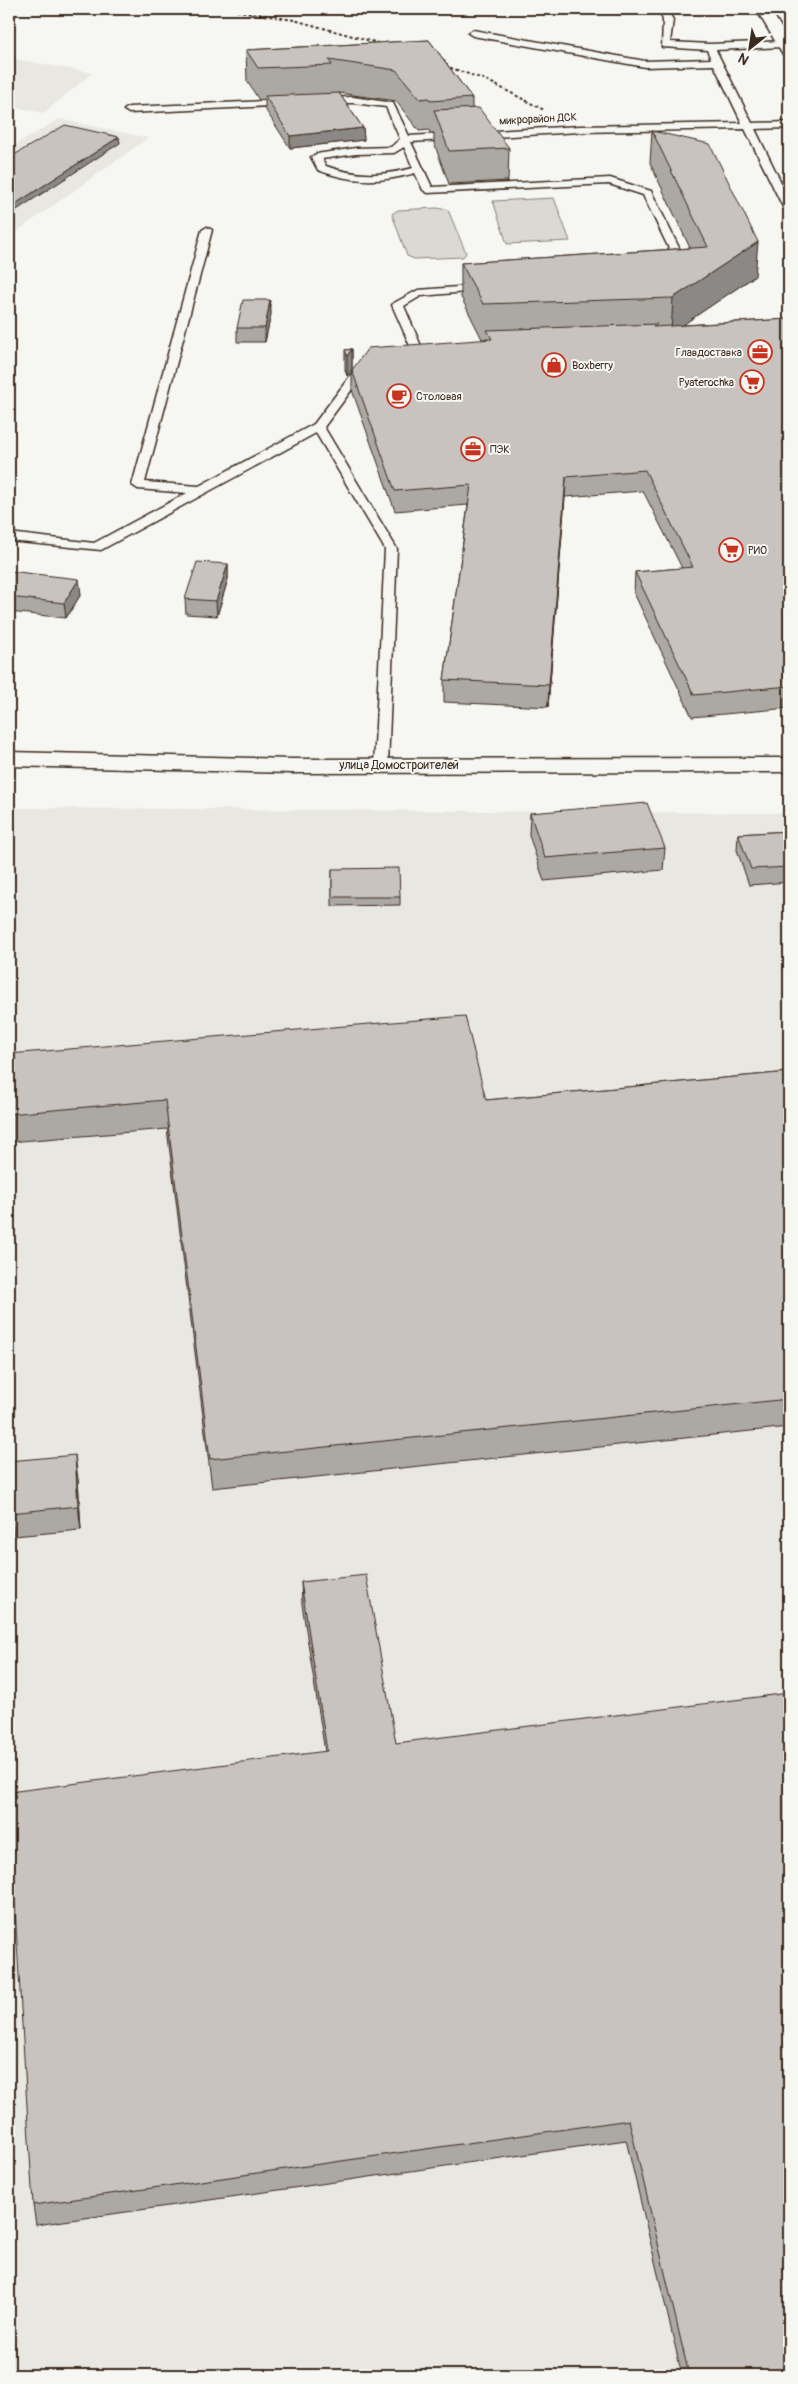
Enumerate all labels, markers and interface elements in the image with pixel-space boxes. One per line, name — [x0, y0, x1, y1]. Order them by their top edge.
north arrow — [726, 22, 776, 72]
text: N — [735, 49, 752, 69]
street label: микрорайон ДСК — [499, 110, 577, 128]
office icon: Главдоставка — [747, 339, 773, 365]
place label: Главдоставка — [676, 346, 742, 359]
shop icon: Boxberry — [541, 352, 567, 378]
place label: Boxberry — [572, 359, 613, 372]
supermarket icon: Pyaterochka — [739, 369, 765, 395]
place label: Pyaterochka — [679, 376, 734, 389]
cafe icon: Столовая — [386, 383, 412, 409]
place label: Столовая — [416, 390, 462, 403]
office icon: ПЭК — [460, 436, 486, 462]
place label: ПЭК — [490, 443, 510, 456]
supermarket icon: РИО — [718, 537, 744, 563]
place label: РИО — [748, 544, 767, 557]
street label: улица Домостроителей — [338, 758, 459, 773]

